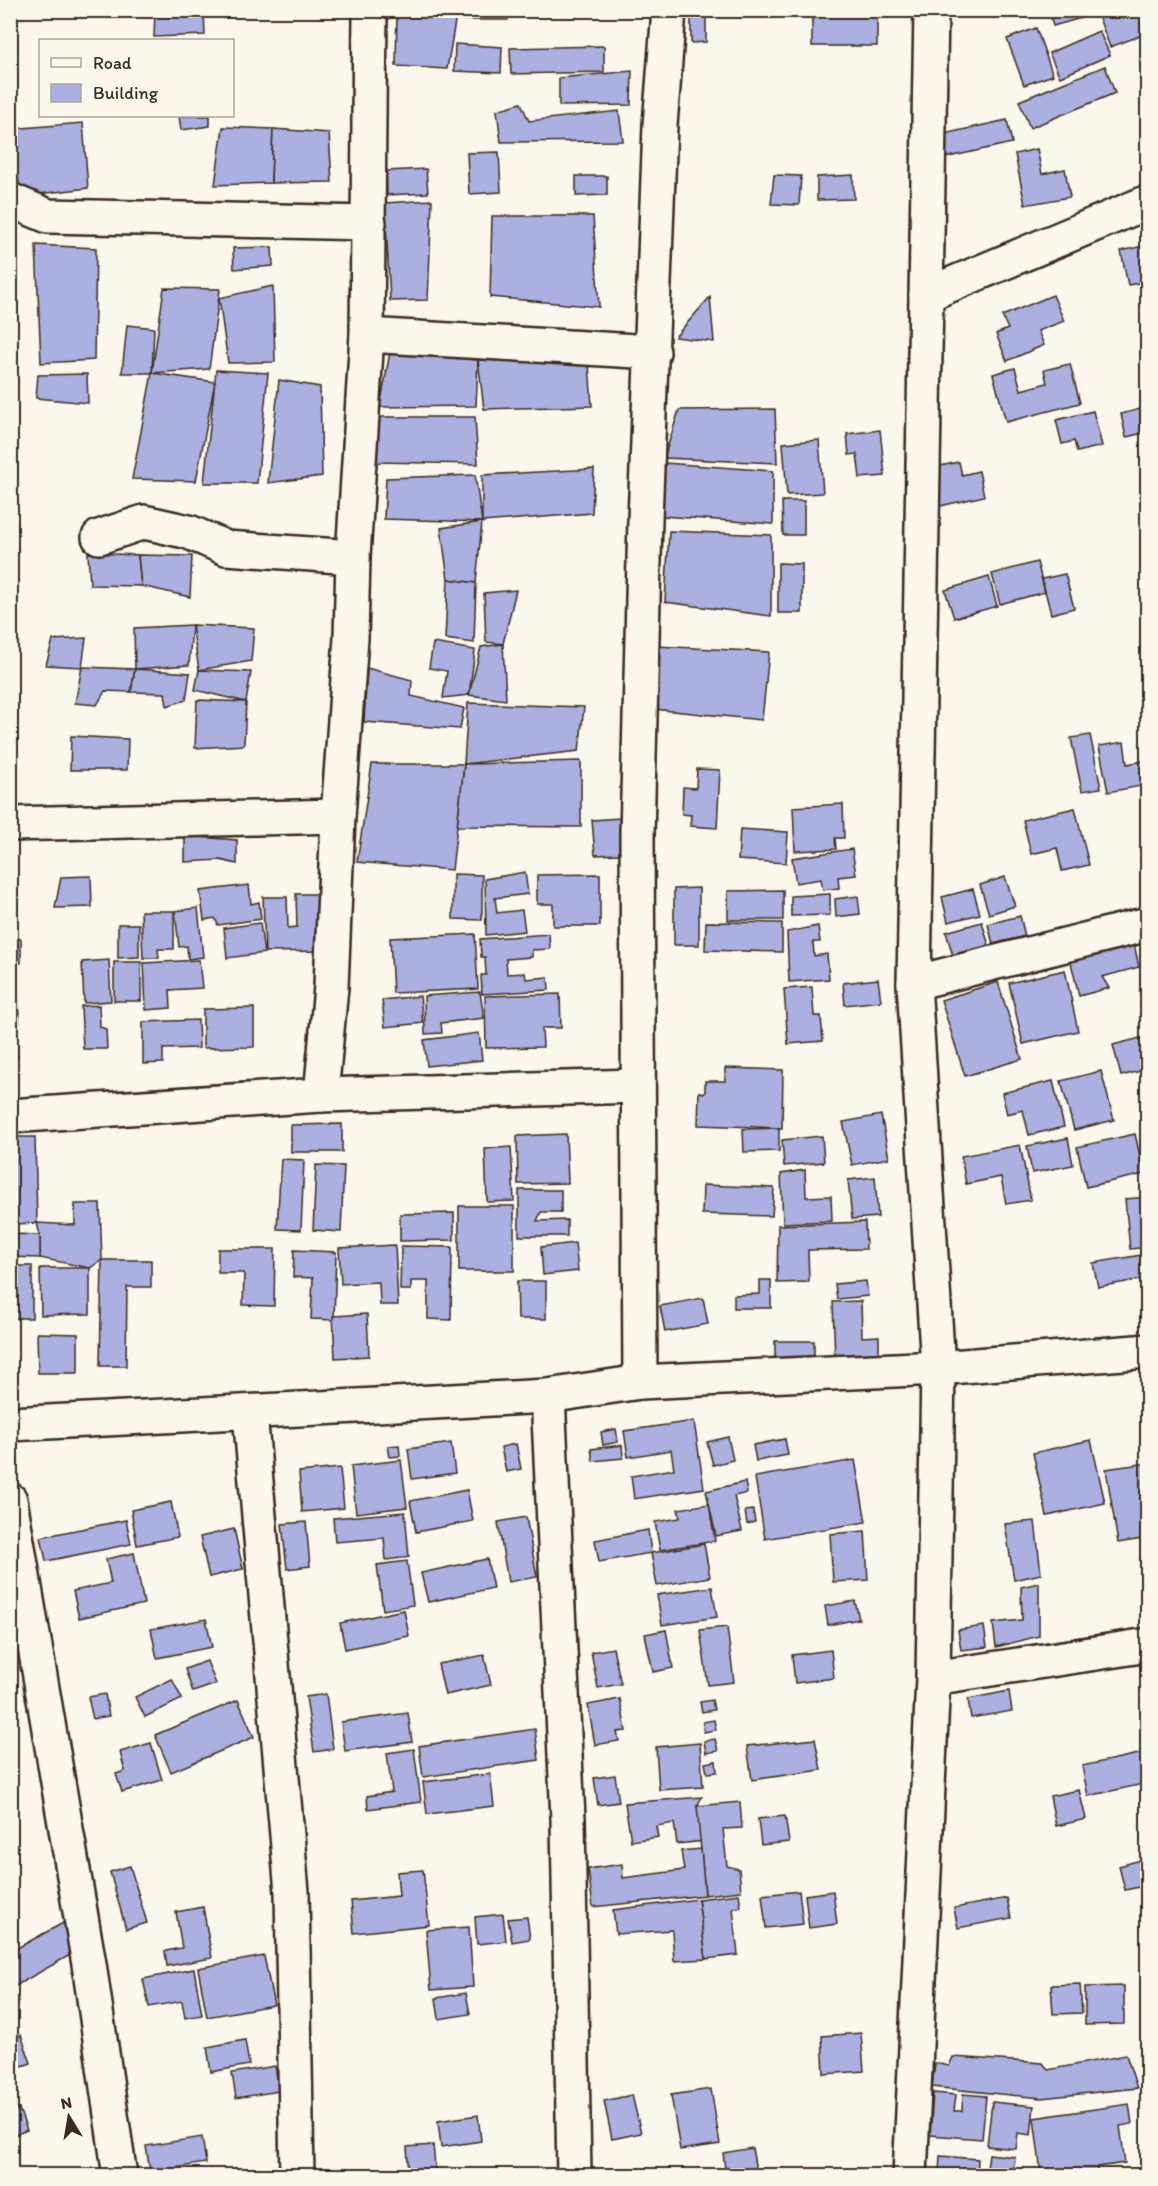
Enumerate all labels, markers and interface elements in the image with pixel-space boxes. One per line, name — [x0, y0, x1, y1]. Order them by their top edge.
legend — [39, 39, 234, 117]
text: Road — [93, 52, 132, 74]
text: Building — [93, 82, 159, 104]
north arrow — [39, 2087, 99, 2147]
text: N — [59, 2092, 73, 2113]

